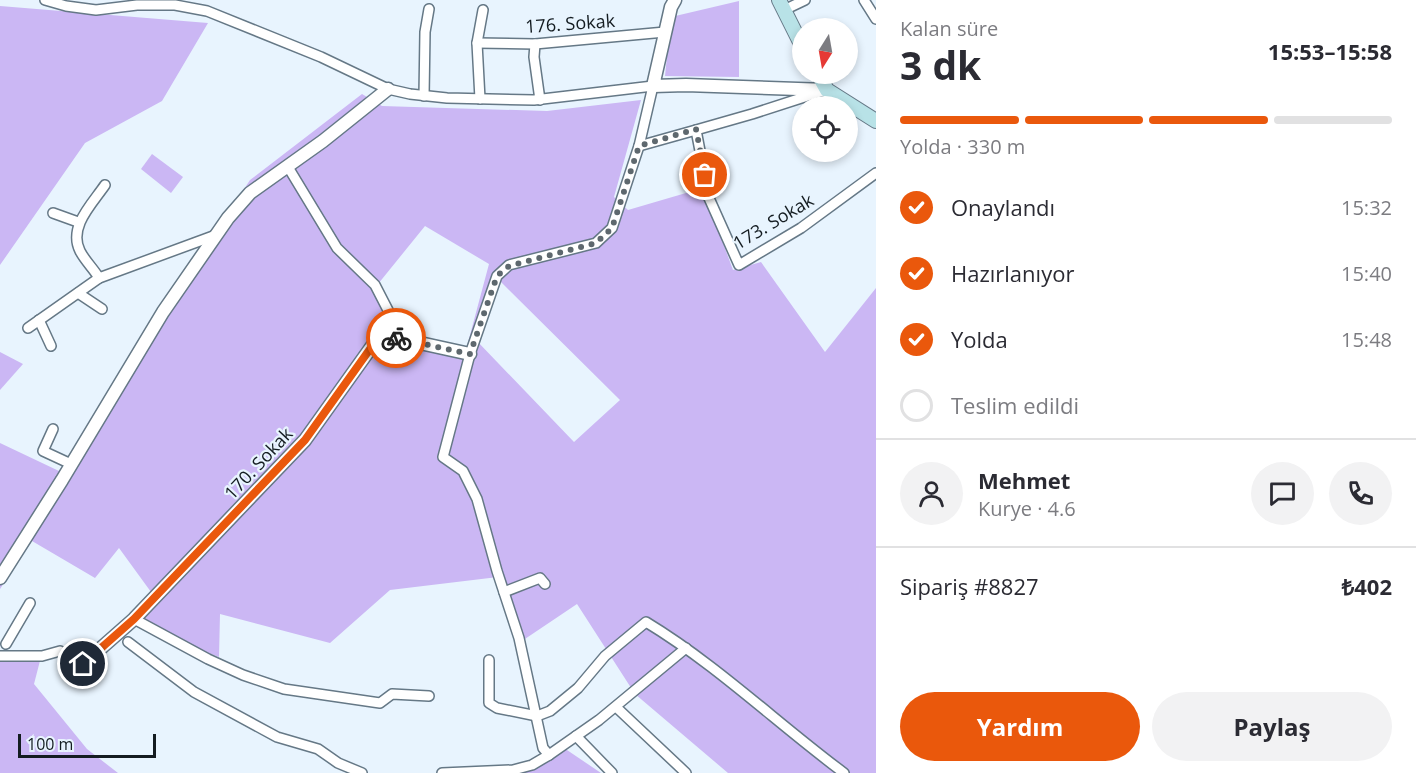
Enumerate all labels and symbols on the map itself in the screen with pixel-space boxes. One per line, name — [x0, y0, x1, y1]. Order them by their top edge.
street label: 176. Sokak — [524, 8, 616, 38]
north arrow — [792, 18, 858, 84]
pin — [679, 149, 730, 200]
street label: 173. Sokak — [728, 187, 818, 254]
courier — [366, 308, 426, 368]
street label: 170. Sokak — [219, 422, 298, 504]
pin — [57, 638, 108, 689]
scale bar — [18, 731, 156, 758]

